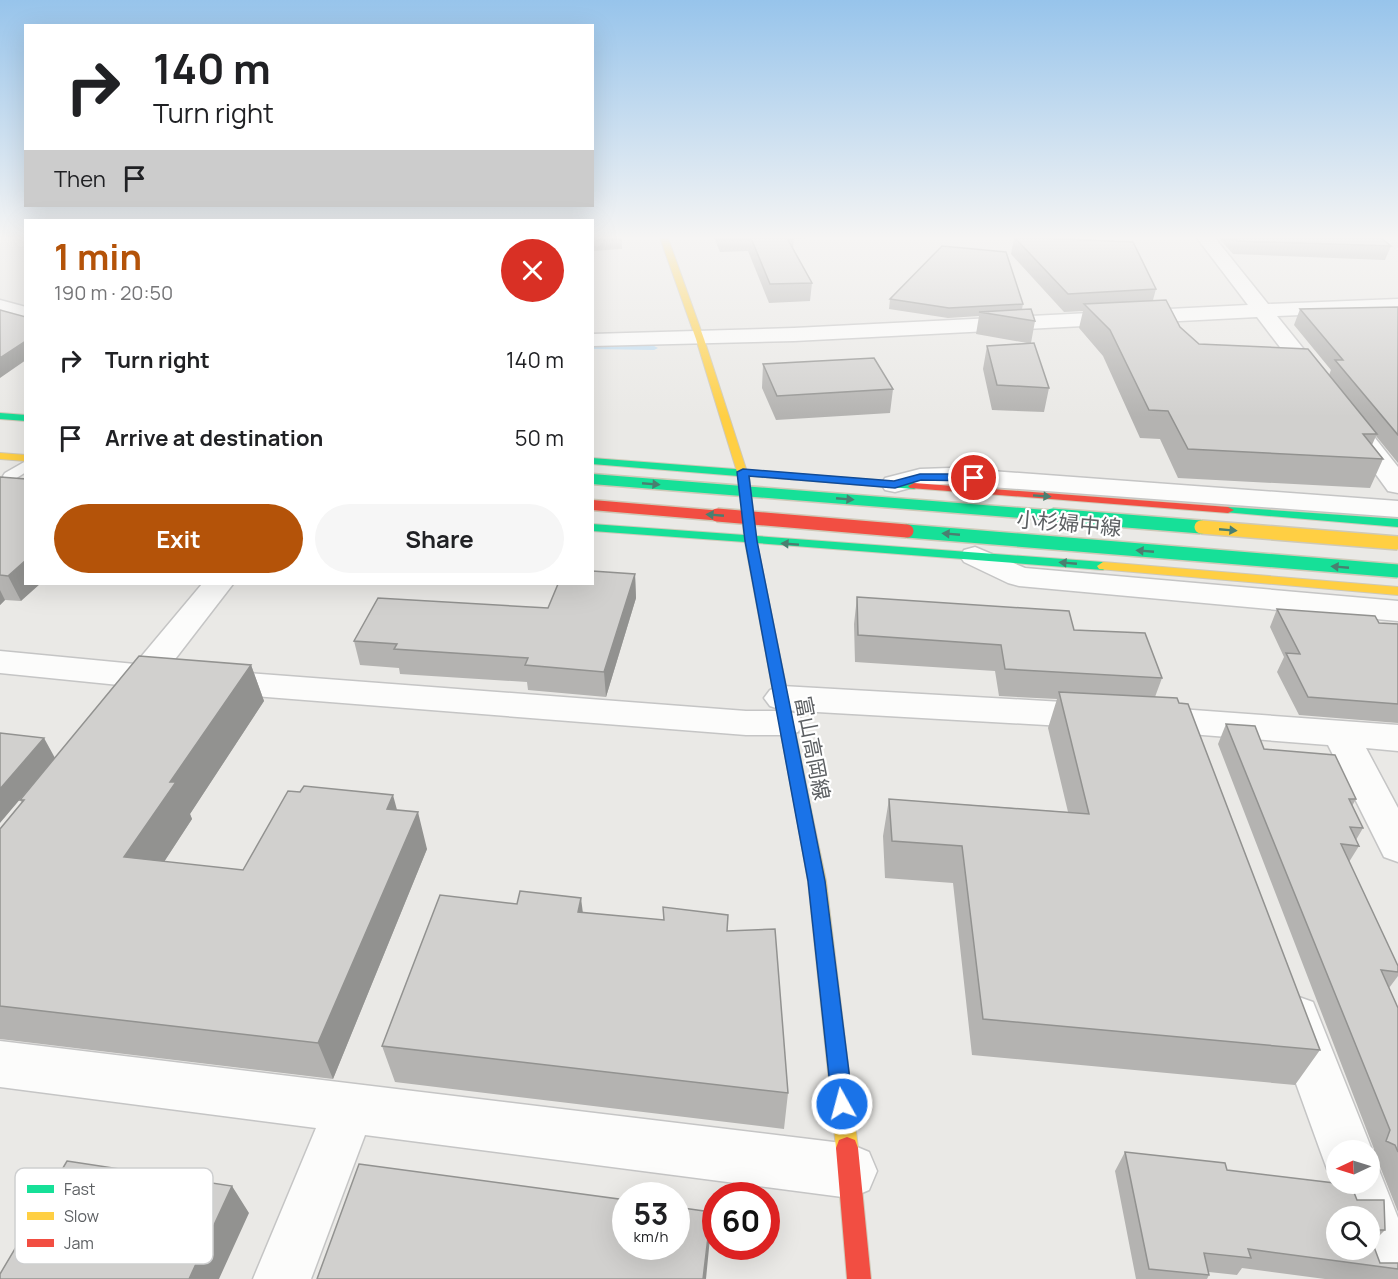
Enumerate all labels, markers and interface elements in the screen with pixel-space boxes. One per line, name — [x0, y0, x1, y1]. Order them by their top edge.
text: 140 m — [153, 39, 271, 97]
icon: right — [54, 48, 132, 126]
text: Turn right — [153, 94, 274, 131]
icon: arrive — [118, 162, 151, 195]
text: Then — [54, 164, 106, 194]
text: 1 min — [54, 232, 142, 281]
button: close — [501, 239, 564, 302]
text: 190 m · 20:50 — [54, 279, 173, 306]
icon: right — [54, 344, 87, 377]
text: Turn right — [105, 345, 210, 375]
text: 140 m — [506, 345, 564, 375]
icon: arrive — [54, 422, 87, 455]
text: Arrive at destination — [105, 423, 323, 453]
text: 50 m — [515, 423, 564, 453]
pin — [948, 452, 999, 503]
icon: arrive — [957, 461, 990, 494]
one-way arrow — [641, 479, 660, 489]
one-way arrow — [1033, 491, 1052, 501]
one-way arrow — [836, 494, 855, 504]
button: Exit — [54, 504, 303, 573]
button: Share — [315, 504, 564, 573]
street label: 小杉婦中線 — [1015, 504, 1123, 542]
one-way arrow — [705, 510, 724, 520]
one-way arrow — [1219, 525, 1238, 534]
one-way arrow — [941, 530, 960, 539]
one-way arrow — [781, 539, 800, 549]
one-way arrow — [1136, 546, 1155, 555]
one-way arrow — [1058, 558, 1077, 568]
one-way arrow — [1330, 562, 1349, 572]
street label: 富山高岡線 — [789, 694, 837, 802]
position arrow — [810, 1072, 874, 1136]
north arrow — [1326, 1140, 1380, 1194]
map controls — [1326, 1140, 1380, 1260]
legend — [15, 1168, 213, 1264]
text: Fast — [64, 1178, 95, 1200]
speed limit sign: 60 — [702, 1182, 780, 1260]
text: 53 — [633, 1193, 669, 1234]
text: Slow — [64, 1205, 99, 1227]
button: search — [1326, 1206, 1380, 1260]
text: km/h — [634, 1226, 668, 1247]
text: Jam — [64, 1232, 94, 1254]

